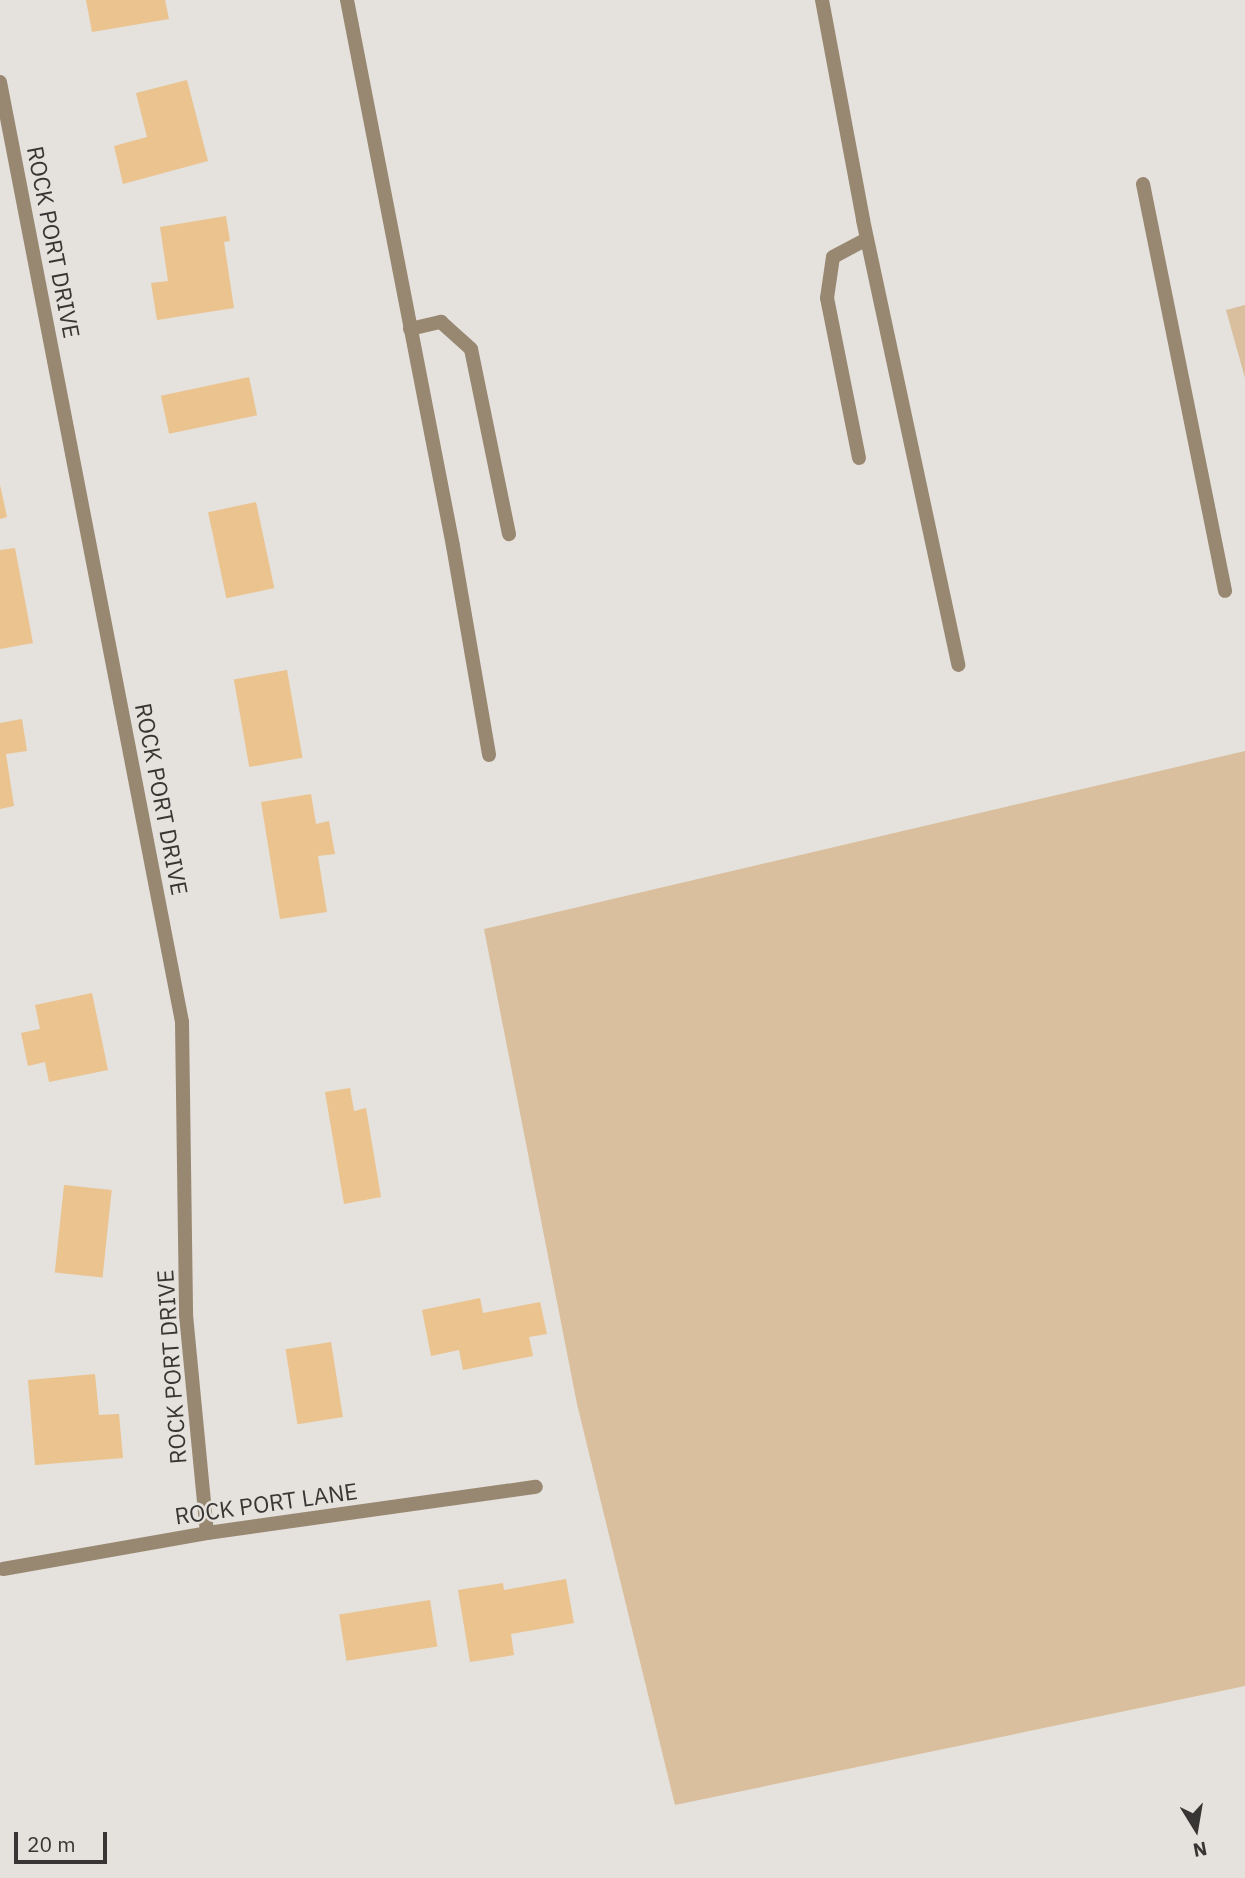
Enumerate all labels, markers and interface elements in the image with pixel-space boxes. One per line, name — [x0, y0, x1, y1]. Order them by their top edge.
street label: ROCK PORT DRIVE — [22, 144, 86, 340]
street label: ROCK PORT DRIVE — [130, 701, 194, 897]
street label: ROCK PORT DRIVE — [150, 1269, 192, 1465]
street label: ROCK PORT LANE — [173, 1477, 359, 1529]
north arrow — [1161, 1794, 1231, 1864]
scale bar — [18, 1818, 110, 1862]
text: 20 m — [27, 1830, 76, 1858]
text: N — [1191, 1837, 1209, 1863]

